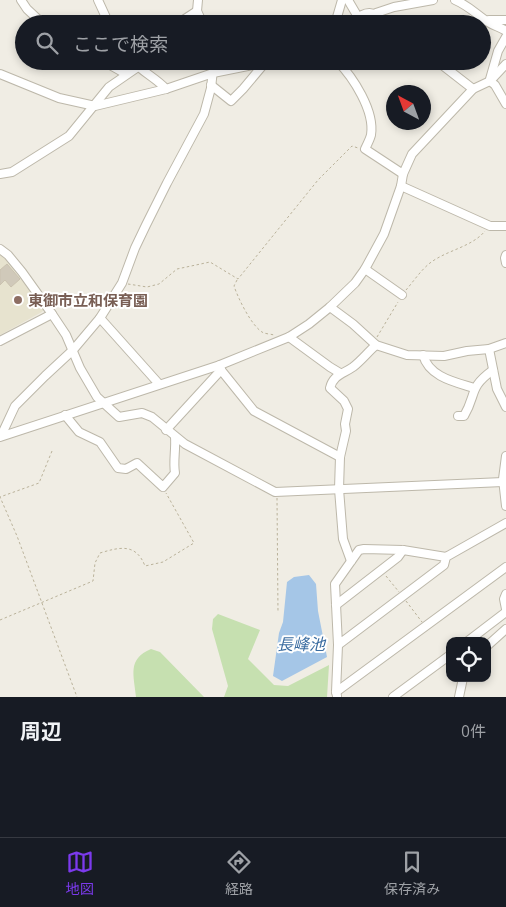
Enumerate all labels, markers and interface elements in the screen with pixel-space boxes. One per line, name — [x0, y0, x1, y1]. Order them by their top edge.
search box — [15, 15, 491, 70]
icon: search — [33, 29, 61, 57]
text: ここで検索 — [73, 33, 168, 55]
north arrow — [386, 85, 431, 130]
place label: 東御市立和保育園 — [28, 292, 148, 309]
marker: 東御市立和保育園 — [12, 294, 24, 306]
water label: 長峰池 — [277, 635, 327, 653]
map controls — [446, 637, 491, 682]
button: locate — [446, 637, 491, 682]
text: 周辺 — [20, 719, 62, 743]
text: 0件 — [461, 722, 486, 740]
tab: 地図 — [66, 848, 94, 898]
tab: 経路 — [225, 848, 253, 898]
tab: 保存済み — [384, 848, 440, 898]

